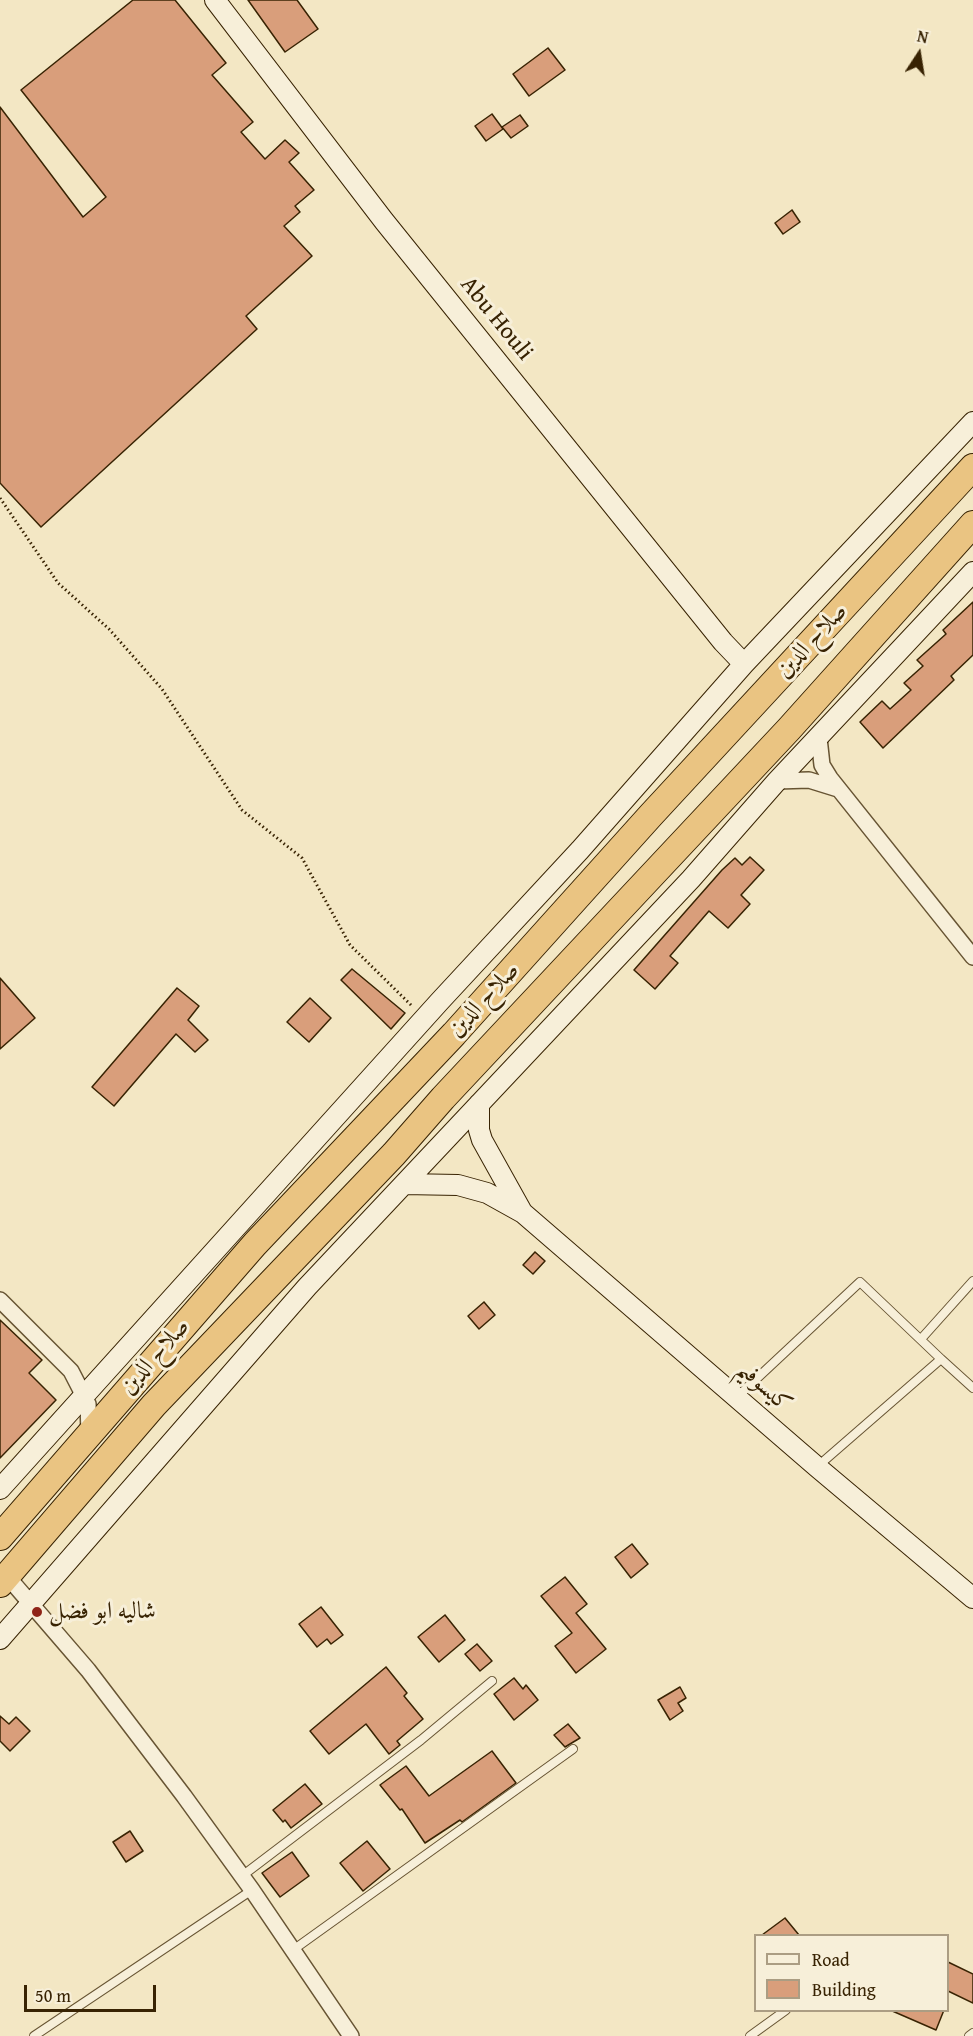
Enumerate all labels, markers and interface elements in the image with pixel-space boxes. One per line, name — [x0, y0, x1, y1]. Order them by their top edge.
north arrow — [889, 24, 949, 84]
text: N — [915, 24, 930, 49]
street label: Abu Houli — [453, 271, 539, 367]
street label: صلاح الدين — [770, 598, 854, 684]
street label: صلاح الدين — [442, 957, 526, 1043]
street label: صلاح الدين — [114, 1313, 196, 1401]
street label: كيسوفيم — [731, 1355, 797, 1419]
place label: شاليه ابو فضل — [49, 1598, 156, 1626]
marker: شاليه ابو فضل — [30, 1605, 44, 1619]
legend — [754, 1934, 949, 2012]
text: Road — [812, 1946, 850, 1973]
scale bar — [27, 1973, 159, 2011]
text: Building — [812, 1976, 876, 2003]
text: 50 m — [35, 1982, 71, 2009]

